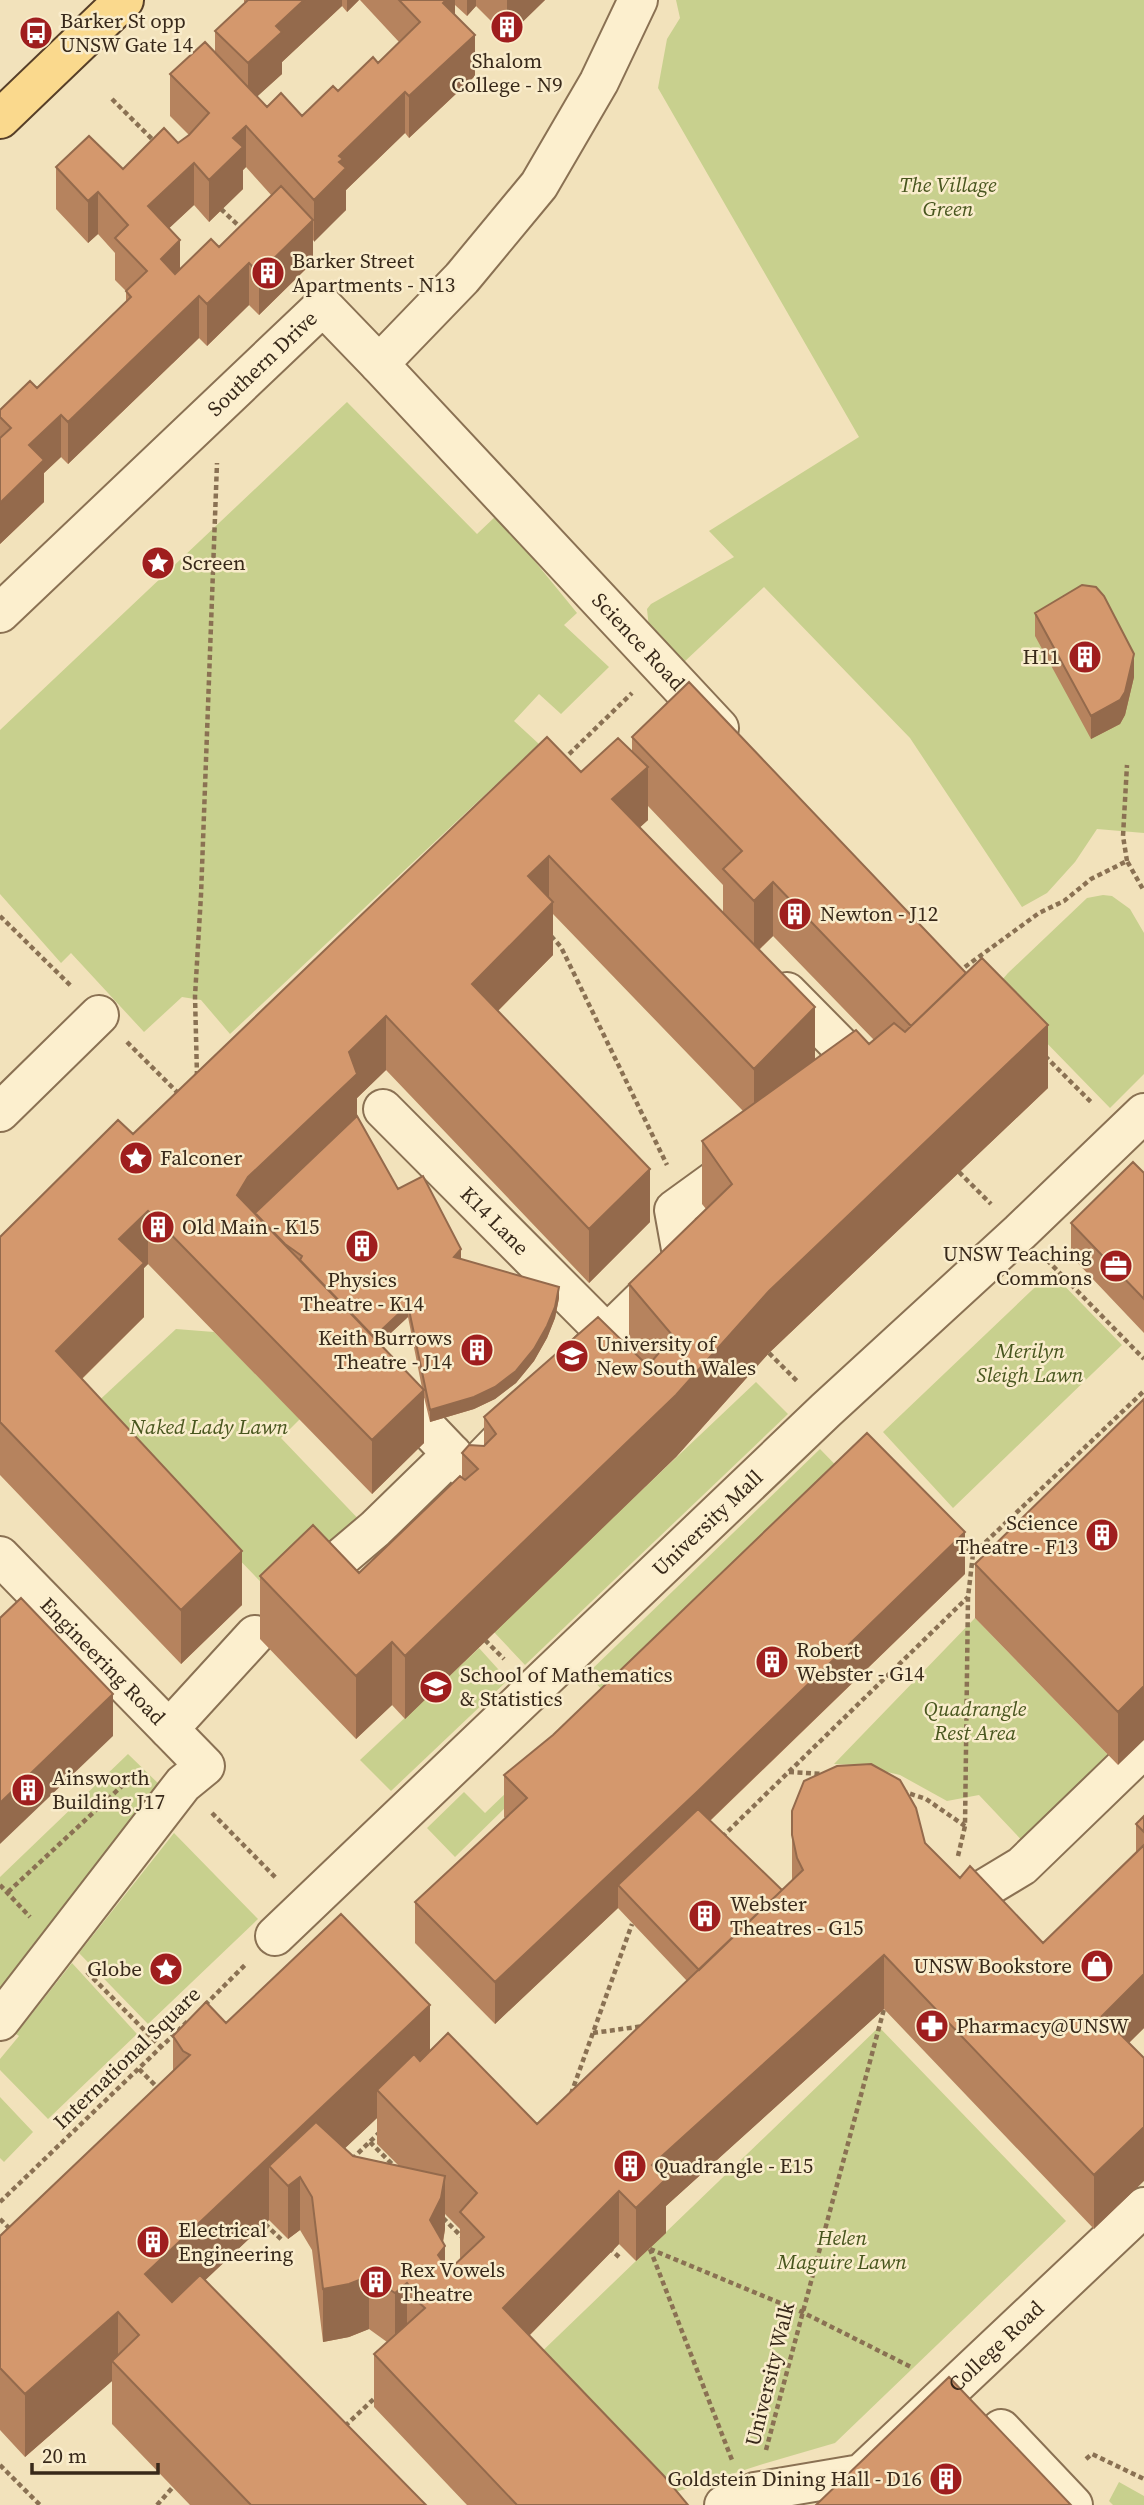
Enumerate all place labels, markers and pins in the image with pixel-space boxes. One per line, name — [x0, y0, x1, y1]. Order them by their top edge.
place label: Barker St opp UNSW Gate 14 — [60, 6, 194, 59]
building icon: Shalom College - N9 — [488, 8, 526, 46]
bus stop icon: Barker St opp UNSW Gate 14 — [17, 14, 55, 52]
place label: Shalom College - N9 — [451, 46, 563, 99]
place label: Barker Street Apartments - N13 — [292, 246, 455, 299]
building icon: Barker Street Apartments - N13 — [249, 254, 287, 292]
place icon: Screen — [139, 544, 177, 582]
place label: Screen — [182, 548, 246, 577]
building icon: H11 — [1066, 638, 1104, 676]
place label: H11 — [1022, 642, 1060, 671]
building icon: Newton - J12 — [776, 895, 814, 933]
place label: Newton - J12 — [820, 899, 938, 928]
place icon: Falconer — [117, 1139, 155, 1177]
place label: Falconer — [160, 1143, 242, 1172]
building icon: Old Main - K15 — [139, 1208, 177, 1246]
place label: Old Main - K15 — [182, 1212, 319, 1241]
building icon: Physics Theatre - K14 — [343, 1227, 381, 1265]
place label: UNSW Teaching Commons — [943, 1239, 1092, 1292]
office icon: UNSW Teaching Commons — [1097, 1247, 1135, 1285]
place label: Physics Theatre - K14 — [300, 1265, 425, 1318]
place label: Keith Burrows Theatre - J14 — [318, 1323, 452, 1376]
place label: University of New South Wales — [596, 1329, 756, 1382]
building icon: Keith Burrows Theatre - J14 — [458, 1331, 496, 1369]
school or university icon: University of New South Wales — [553, 1337, 591, 1375]
place label: Science Theatre - F13 — [956, 1508, 1078, 1561]
building icon: Science Theatre - F13 — [1083, 1516, 1121, 1554]
place label: Robert Webster - G14 — [796, 1635, 925, 1688]
building icon: Robert Webster - G14 — [753, 1643, 791, 1681]
place label: School of Mathematics & Statistics — [460, 1660, 673, 1713]
school or university icon: School of Mathematics & Statistics — [417, 1668, 455, 1706]
place label: Ainsworth Building J17 — [52, 1763, 165, 1816]
building icon: Ainsworth Building J17 — [9, 1771, 47, 1809]
place label: Webster Theatres - G15 — [730, 1889, 863, 1942]
building icon: Webster Theatres - G15 — [686, 1897, 724, 1935]
shop icon: UNSW Bookstore — [1078, 1947, 1116, 1985]
place icon: Globe — [147, 1950, 185, 1988]
place label: UNSW Bookstore — [913, 1951, 1072, 1980]
place label: Globe — [87, 1954, 142, 1983]
pharmacy icon: Pharmacy@UNSW — [913, 2007, 951, 2045]
place label: Pharmacy@UNSW — [956, 2011, 1130, 2040]
building icon: Quadrangle - E15 — [611, 2147, 649, 2185]
place label: Quadrangle - E15 — [654, 2151, 813, 2180]
place label: Electrical Engineering — [178, 2215, 294, 2268]
building icon: Electrical Engineering — [134, 2223, 172, 2261]
place label: Rex Vowels Theatre — [400, 2255, 505, 2308]
building icon: Rex Vowels Theatre — [357, 2263, 395, 2301]
building icon: Goldstein Dining Hall - D16 — [927, 2460, 965, 2498]
place label: Goldstein Dining Hall - D16 — [667, 2464, 922, 2493]

